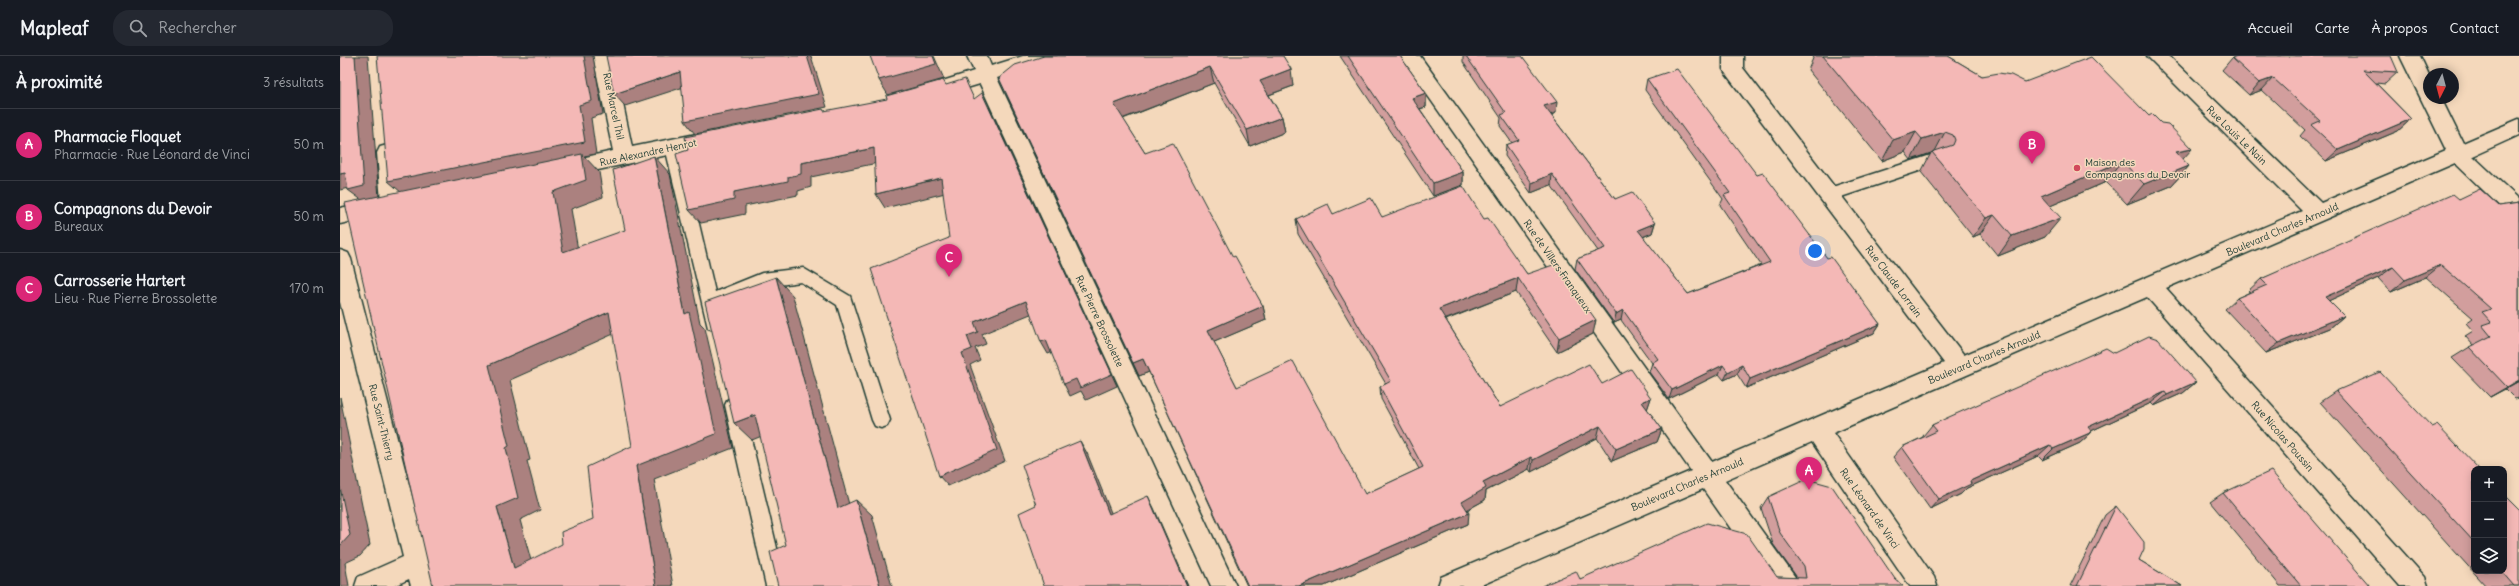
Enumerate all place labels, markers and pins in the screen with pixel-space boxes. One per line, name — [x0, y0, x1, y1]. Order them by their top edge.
pin: B — [2019, 131, 2045, 164]
place label: Maison des Compagnons du Devoir — [2085, 156, 2190, 181]
marker: Maison des Compagnons du Devoir — [2072, 163, 2082, 173]
pin: C — [936, 244, 962, 277]
pin: A — [1796, 457, 1822, 490]

